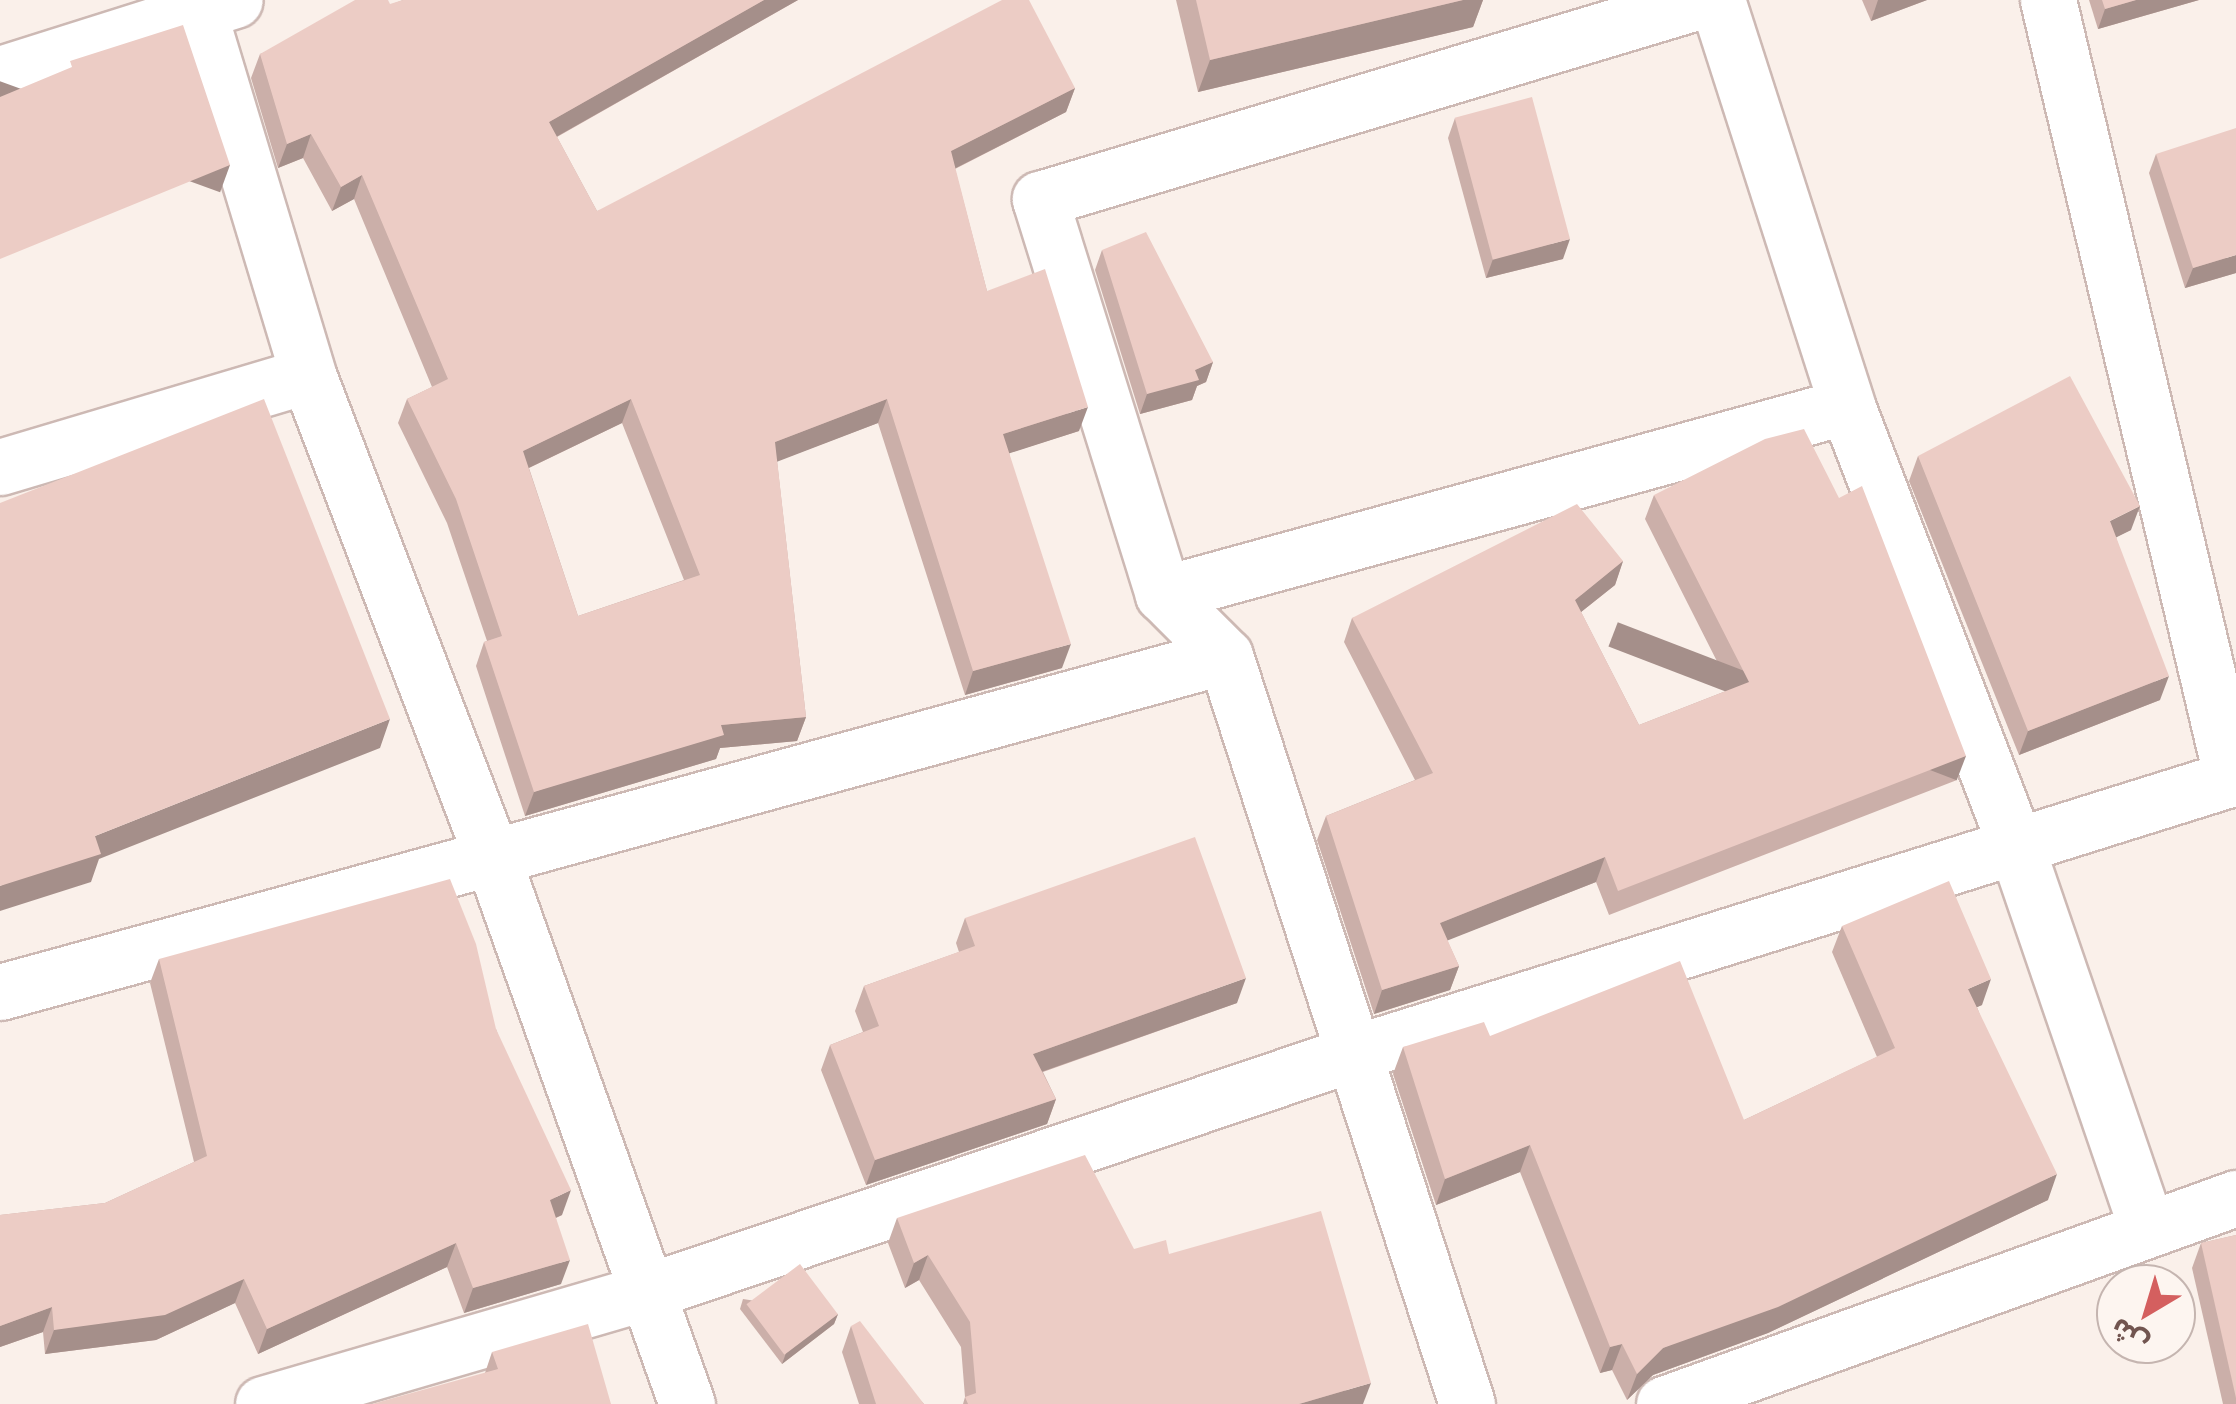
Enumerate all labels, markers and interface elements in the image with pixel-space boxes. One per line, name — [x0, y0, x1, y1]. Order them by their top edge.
north arrow — [2096, 1264, 2196, 1364]
text: ش — [2103, 1311, 2154, 1362]

